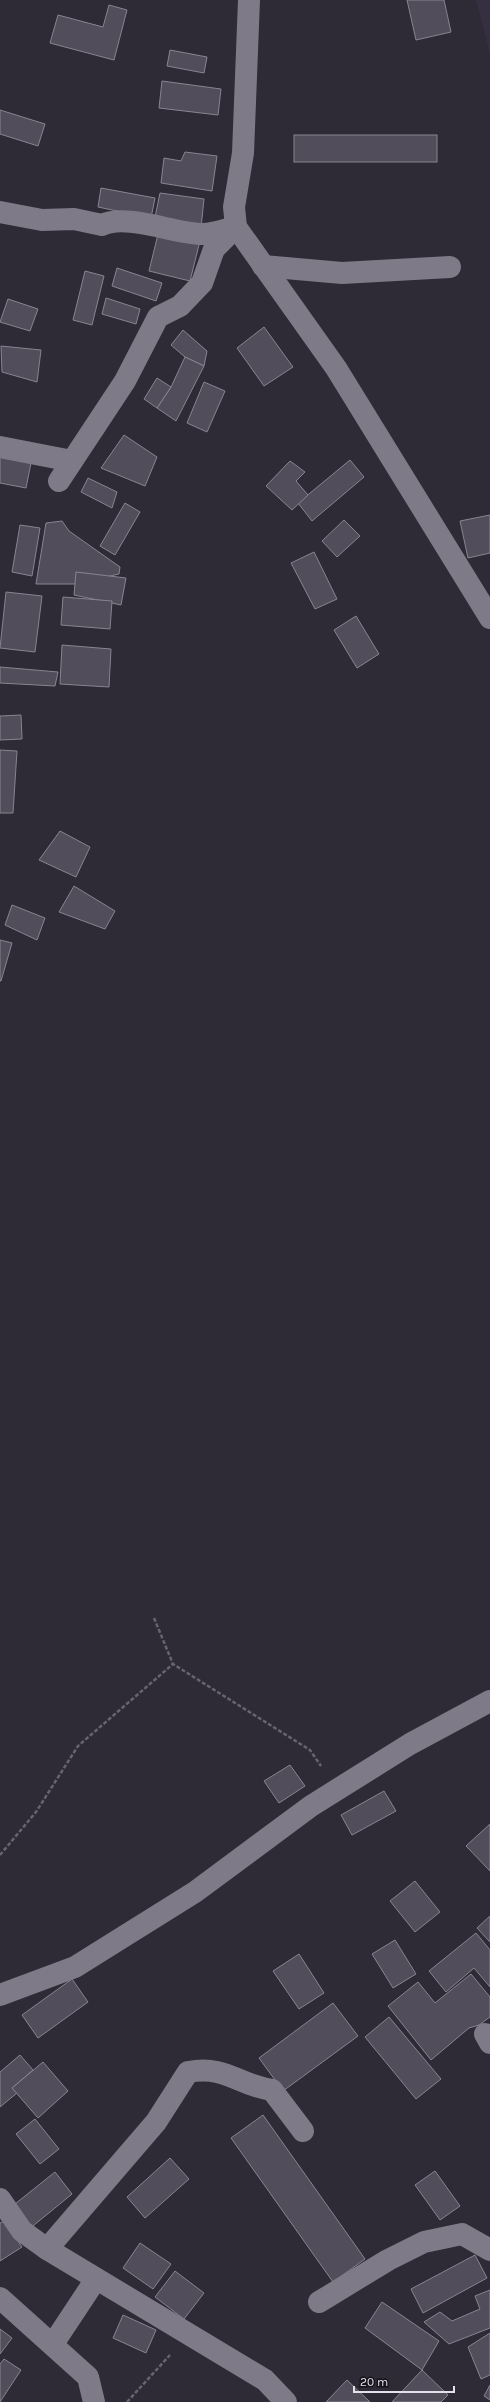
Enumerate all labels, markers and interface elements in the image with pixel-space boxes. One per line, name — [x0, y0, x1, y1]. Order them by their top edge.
scale bar — [354, 2368, 454, 2394]
text: 20 m — [360, 2375, 388, 2389]

